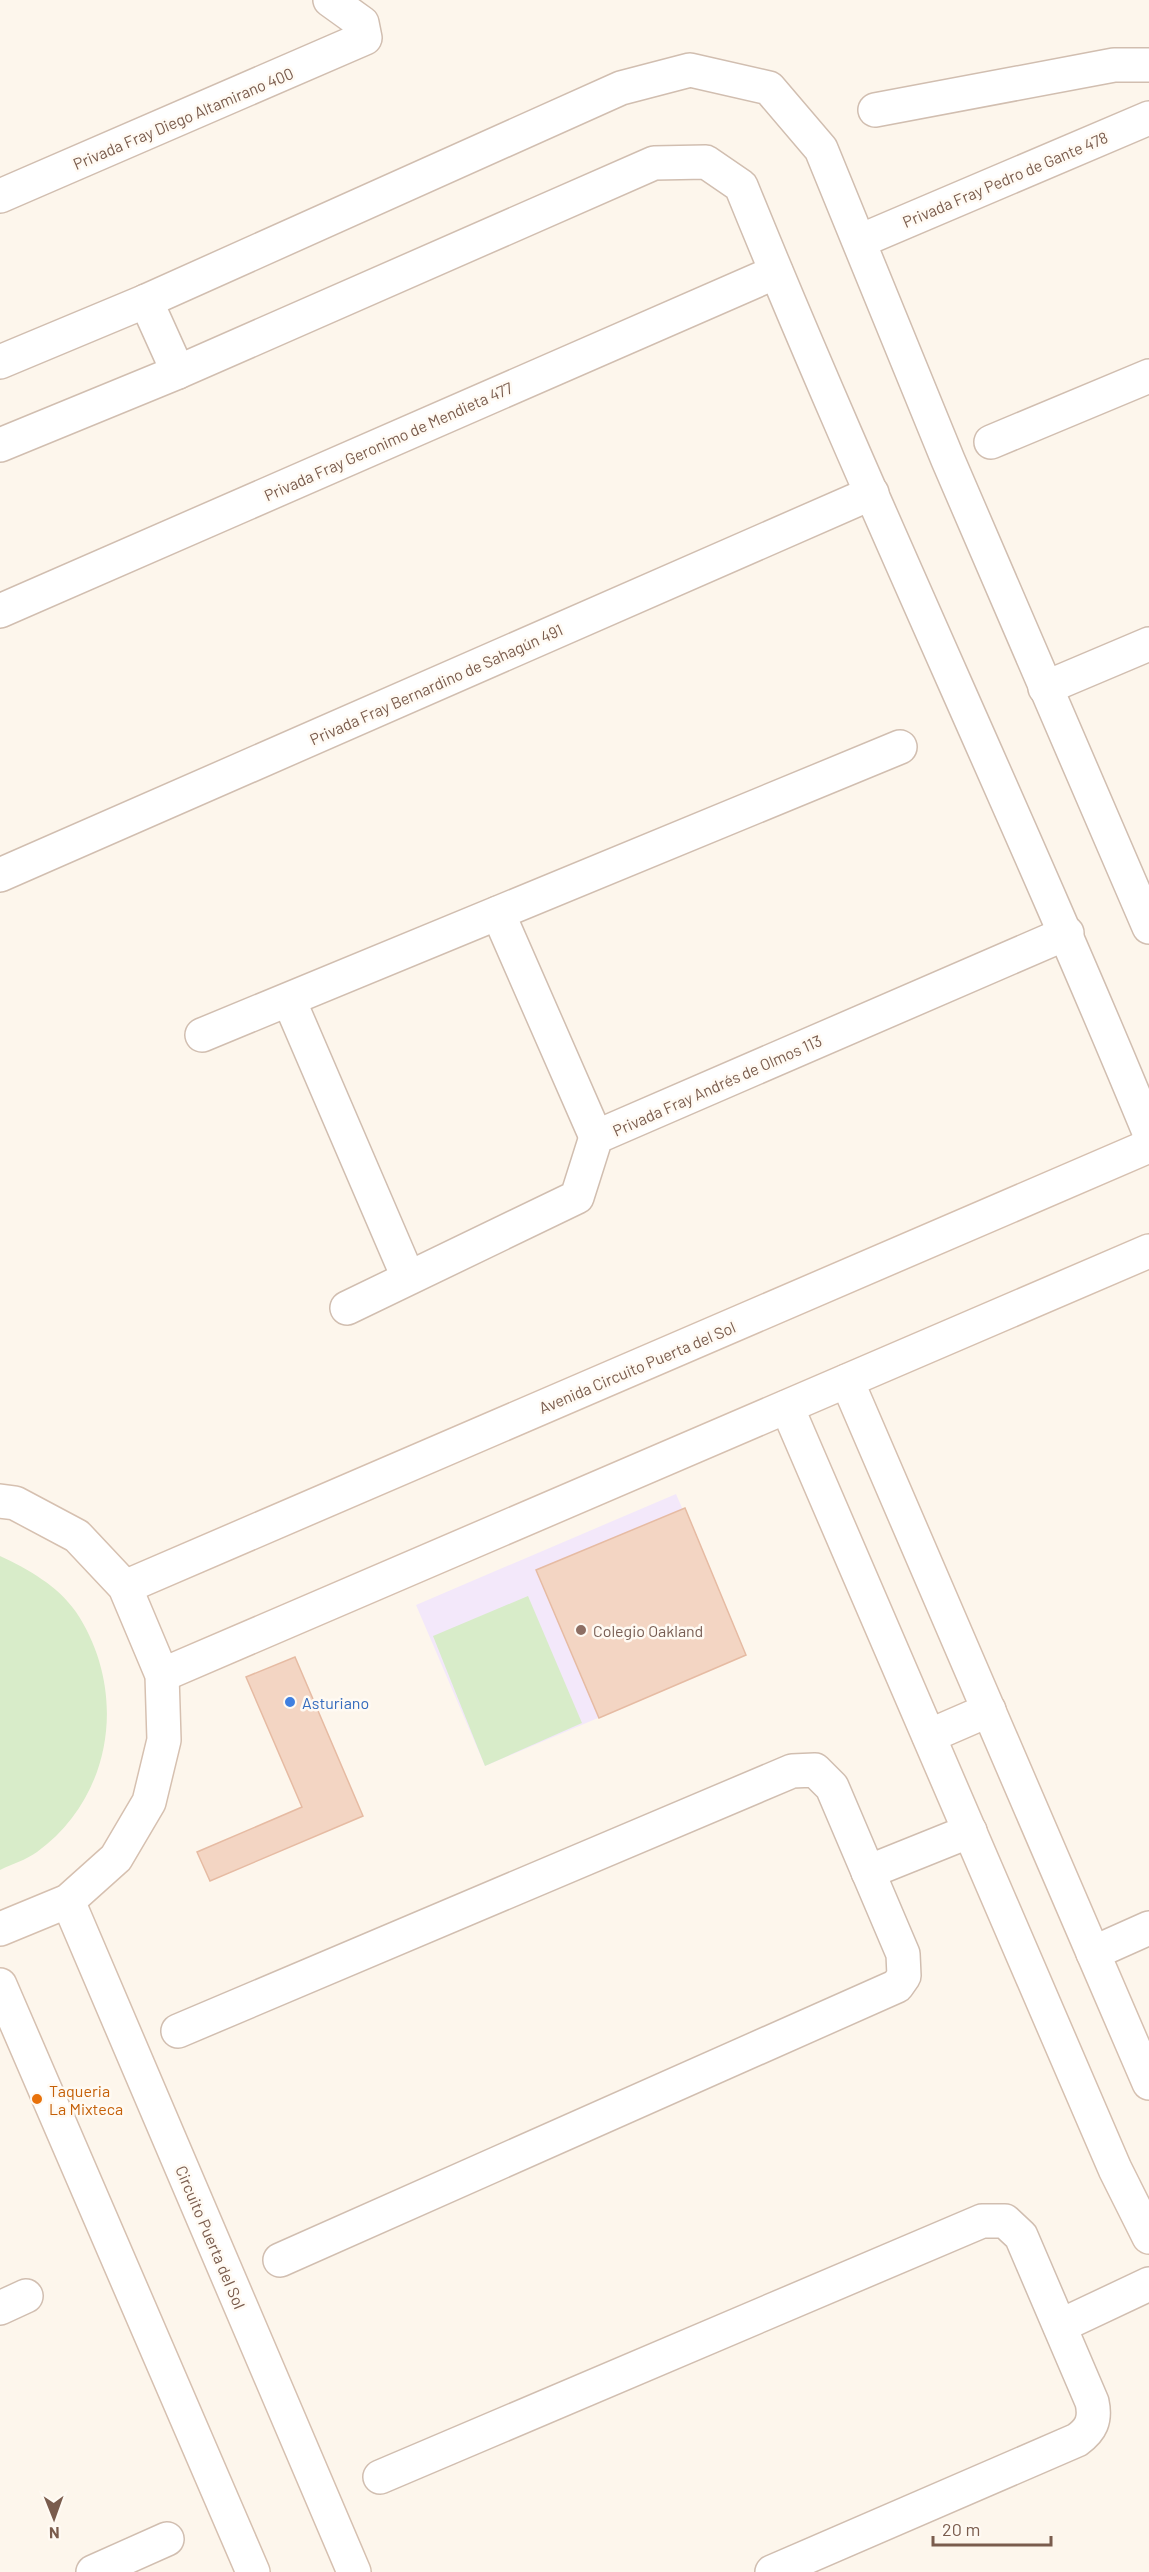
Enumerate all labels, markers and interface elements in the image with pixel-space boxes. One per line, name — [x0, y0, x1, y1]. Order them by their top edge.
street label: Privada Fray Diego Altamirano 400 — [70, 63, 296, 173]
street label: Privada Fray Pedro de Gante 478 — [900, 127, 1110, 231]
street label: Privada Fray Geronimo de Mendieta 477 — [261, 377, 515, 505]
street label: Privada Fray Bernardino de Sahagún 491 — [307, 619, 565, 749]
street label: Privada Fray Andrés de Olmos 113 — [610, 1030, 824, 1140]
street label: Avenida Circuito Puerta del Sol — [536, 1317, 738, 1417]
place label: Colegio Oakland — [593, 1621, 703, 1640]
marker: Colegio Oakland — [574, 1623, 588, 1637]
place label: Asturiano — [302, 1693, 369, 1712]
marker: Asturiano — [283, 1695, 297, 1709]
place label: Taqueria La Mixteca — [49, 2081, 123, 2118]
marker: Taqueria La Mixteca — [30, 2092, 44, 2106]
street label: Circuito Puerta del Sol — [172, 2163, 250, 2311]
north arrow — [24, 2488, 84, 2548]
scale bar — [933, 2509, 1052, 2547]
text: 20 m — [942, 2518, 980, 2540]
text: N — [49, 2524, 60, 2543]

